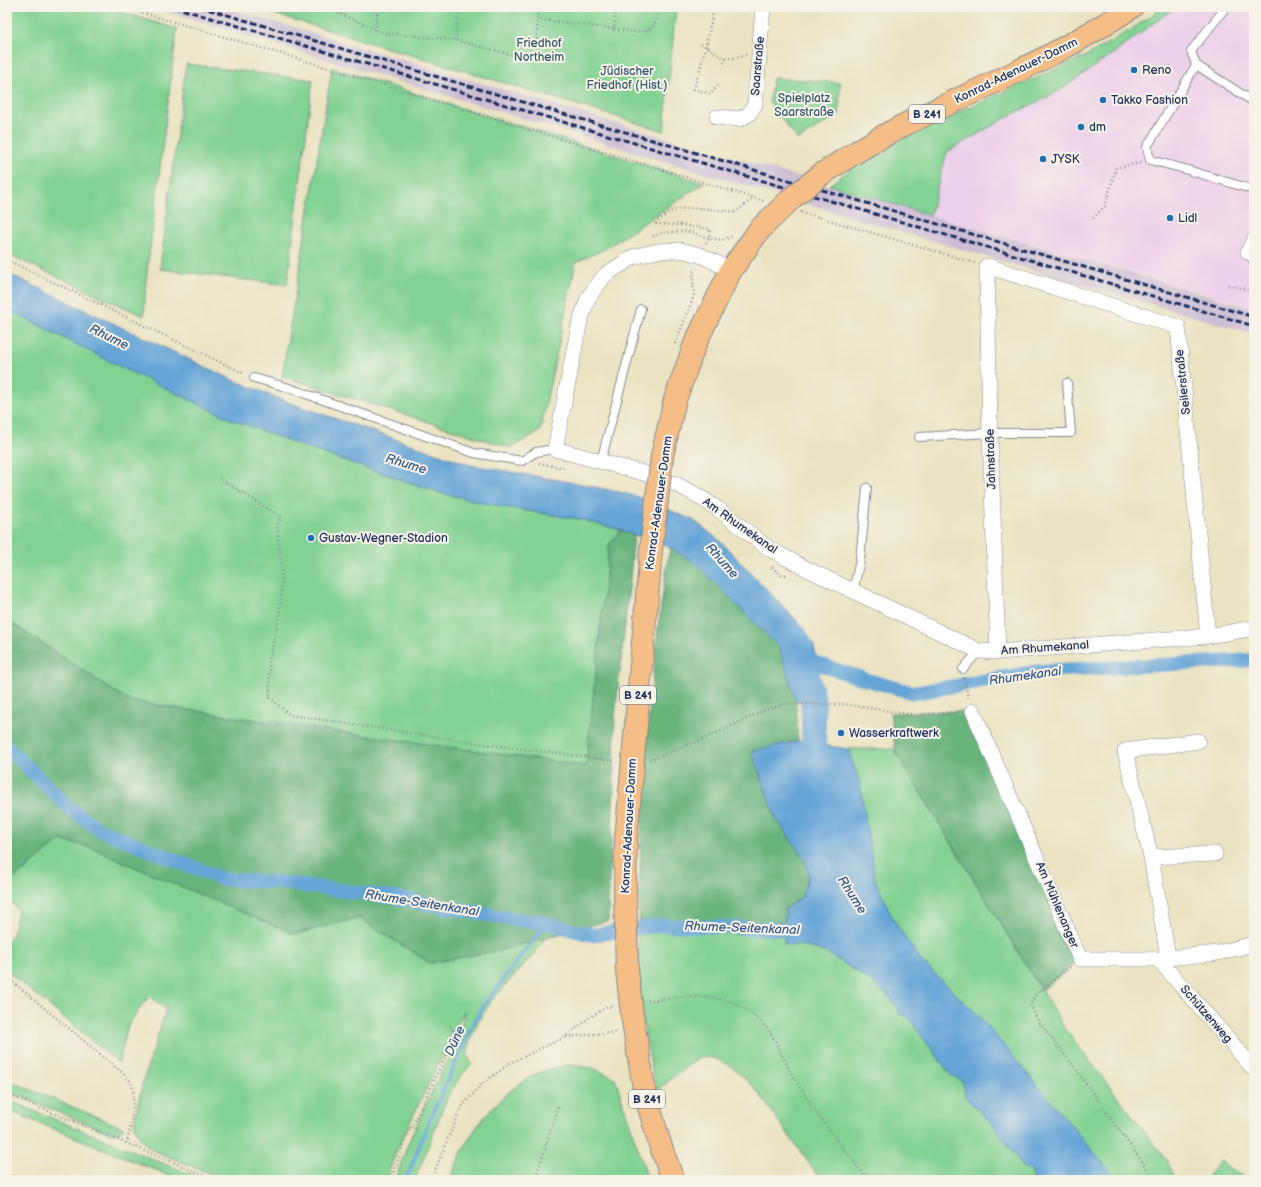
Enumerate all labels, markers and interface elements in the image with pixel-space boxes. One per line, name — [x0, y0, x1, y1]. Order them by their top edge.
street label: Konrad-Adenauer-Damm — [952, 35, 1080, 107]
park label: Friedhof Northeim — [514, 36, 564, 65]
street label: Saarstraße — [748, 36, 768, 96]
place label: Reno — [1142, 63, 1171, 78]
park label: Jüdischer Friedhof (Hist.) — [587, 64, 667, 93]
marker: Reno — [1129, 65, 1139, 75]
park label: Spielplatz Saarstraße — [774, 91, 834, 120]
place label: Takko Fashion — [1111, 93, 1188, 108]
marker: Takko Fashion — [1098, 95, 1108, 105]
road number: B 241 — [909, 105, 945, 123]
place label: dm — [1089, 120, 1106, 135]
marker: dm — [1076, 122, 1086, 132]
place label: JYSK — [1051, 152, 1080, 167]
marker: JYSK — [1038, 154, 1048, 164]
place label: Lidl — [1178, 211, 1197, 226]
marker: Lidl — [1165, 213, 1175, 223]
water label: Rhume — [87, 321, 132, 354]
street label: Seilerstraße — [1172, 349, 1194, 415]
street label: Jahnstraße — [982, 428, 1000, 490]
street label: Konrad-Adenauer-Damm — [642, 435, 676, 571]
water label: Rhume — [384, 450, 429, 478]
street label: Am Rhumekanal — [700, 495, 780, 557]
place label: Gustav-Wegner-Stadion — [319, 531, 448, 546]
marker: Gustav-Wegner-Stadion — [306, 533, 316, 543]
water label: Rhume — [702, 540, 742, 582]
street label: Am Rhumekanal — [1001, 637, 1089, 659]
water label: Rhumekanal — [988, 663, 1063, 689]
road number: B 241 — [620, 686, 656, 704]
place label: Wasserkraftwerk — [849, 726, 939, 741]
marker: Wasserkraftwerk — [836, 728, 846, 738]
street label: Konrad-Adenauer-Damm — [618, 758, 640, 894]
street label: Am Mühlenanger — [1032, 859, 1082, 951]
water label: Rhume — [834, 873, 870, 917]
water label: Rhume-Seitenkanal — [364, 886, 481, 920]
water label: Rhume-Seitenkanal — [684, 918, 801, 938]
street label: Schützenweg — [1177, 982, 1235, 1046]
water label: Düne — [441, 1023, 469, 1059]
road number: B 241 — [629, 1090, 665, 1108]

